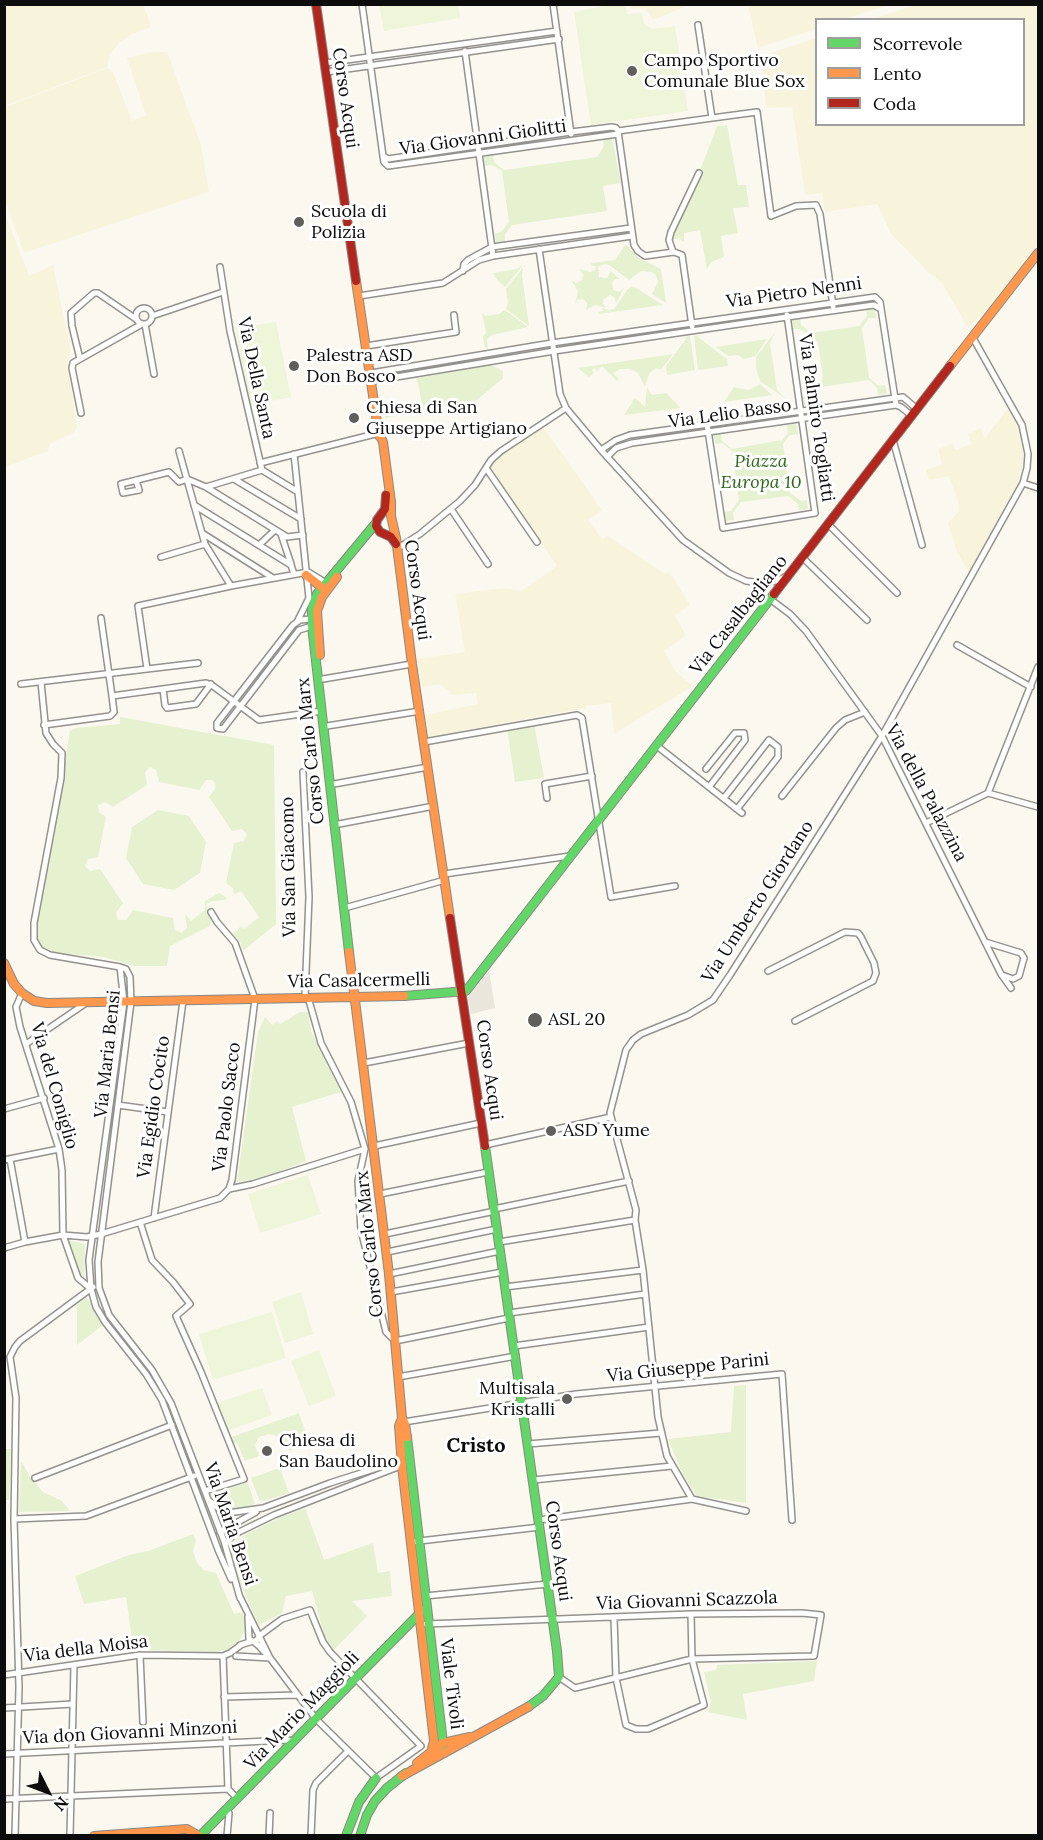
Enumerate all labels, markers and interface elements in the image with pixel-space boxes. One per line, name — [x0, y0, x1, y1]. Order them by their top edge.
legend — [815, 18, 1025, 126]
text: Scorrevole — [873, 32, 963, 55]
street label: Corso Acqui — [327, 46, 363, 150]
place label: Campo Sportivo Comunale Blue Sox — [644, 50, 805, 92]
text: Lento — [873, 62, 921, 85]
marker: Campo Sportivo Comunale Blue Sox — [625, 64, 639, 78]
text: Coda — [873, 92, 916, 115]
street label: Via Giovanni Giolitti — [398, 116, 568, 160]
place label: Scuola di Polizia — [311, 201, 387, 244]
marker: Scuola di Polizia — [292, 215, 306, 229]
street label: Via Pietro Nenni — [725, 273, 863, 313]
street label: Via Della Santa — [233, 315, 279, 441]
street label: Via Palmiro Togliatti — [794, 333, 838, 503]
place label: Palestra ASD Don Bosco — [306, 345, 413, 388]
marker: Palestra ASD Don Bosco — [287, 359, 301, 373]
street label: Via Lelio Basso — [667, 395, 793, 433]
place label: Chiesa di San Giuseppe Artigiano — [366, 397, 527, 440]
marker: Chiesa di San Giuseppe Artigiano — [347, 411, 361, 425]
park label: Piazza Europa 10 — [720, 451, 802, 494]
street label: Corso Acqui — [399, 538, 435, 642]
street label: Via Casalbagliano — [686, 551, 792, 679]
street label: Corso Carlo Marx — [293, 677, 329, 825]
street label: Via della Palazzina — [881, 721, 971, 865]
street label: Via San Giacomo — [277, 797, 301, 937]
street label: Via Umberto Giordano — [697, 817, 819, 987]
street label: Via Casalcermelli — [287, 969, 431, 993]
street label: Via Maria Bensi — [91, 989, 125, 1119]
place label: ASL 20 — [548, 1009, 605, 1031]
marker: ASL 20 — [526, 1011, 544, 1029]
street label: Corso Acqui — [471, 1018, 507, 1122]
street label: Via del Coniglio — [26, 1020, 82, 1152]
street label: Via Egidio Cocito — [133, 1034, 175, 1180]
street label: Via Paolo Sacco — [208, 1041, 246, 1173]
place label: ASD Yume — [563, 1120, 650, 1142]
marker: ASD Yume — [544, 1124, 558, 1138]
street label: Corso Carlo Marx — [352, 1170, 388, 1318]
street label: Via Giuseppe Parini — [606, 1349, 770, 1387]
place label: Multisala Kristalli — [479, 1378, 555, 1420]
marker: Multisala Kristalli — [560, 1392, 574, 1406]
place label: Chiesa di San Baudolino — [279, 1430, 398, 1472]
district label: Cristo — [446, 1434, 506, 1458]
marker: Chiesa di San Baudolino — [260, 1444, 274, 1458]
street label: Via Maria Bensi — [199, 1460, 261, 1588]
street label: Corso Acqui — [540, 1499, 576, 1603]
street label: Via Giovanni Scazzola — [596, 1587, 778, 1615]
street label: Via della Moisa — [23, 1631, 149, 1667]
street label: Viale Tivoli — [435, 1637, 467, 1731]
street label: Via Mario Maggioli — [240, 1647, 364, 1775]
street label: Via don Giovanni Minzoni — [22, 1717, 238, 1749]
north arrow — [18, 1762, 78, 1822]
text: N — [50, 1793, 73, 1815]

